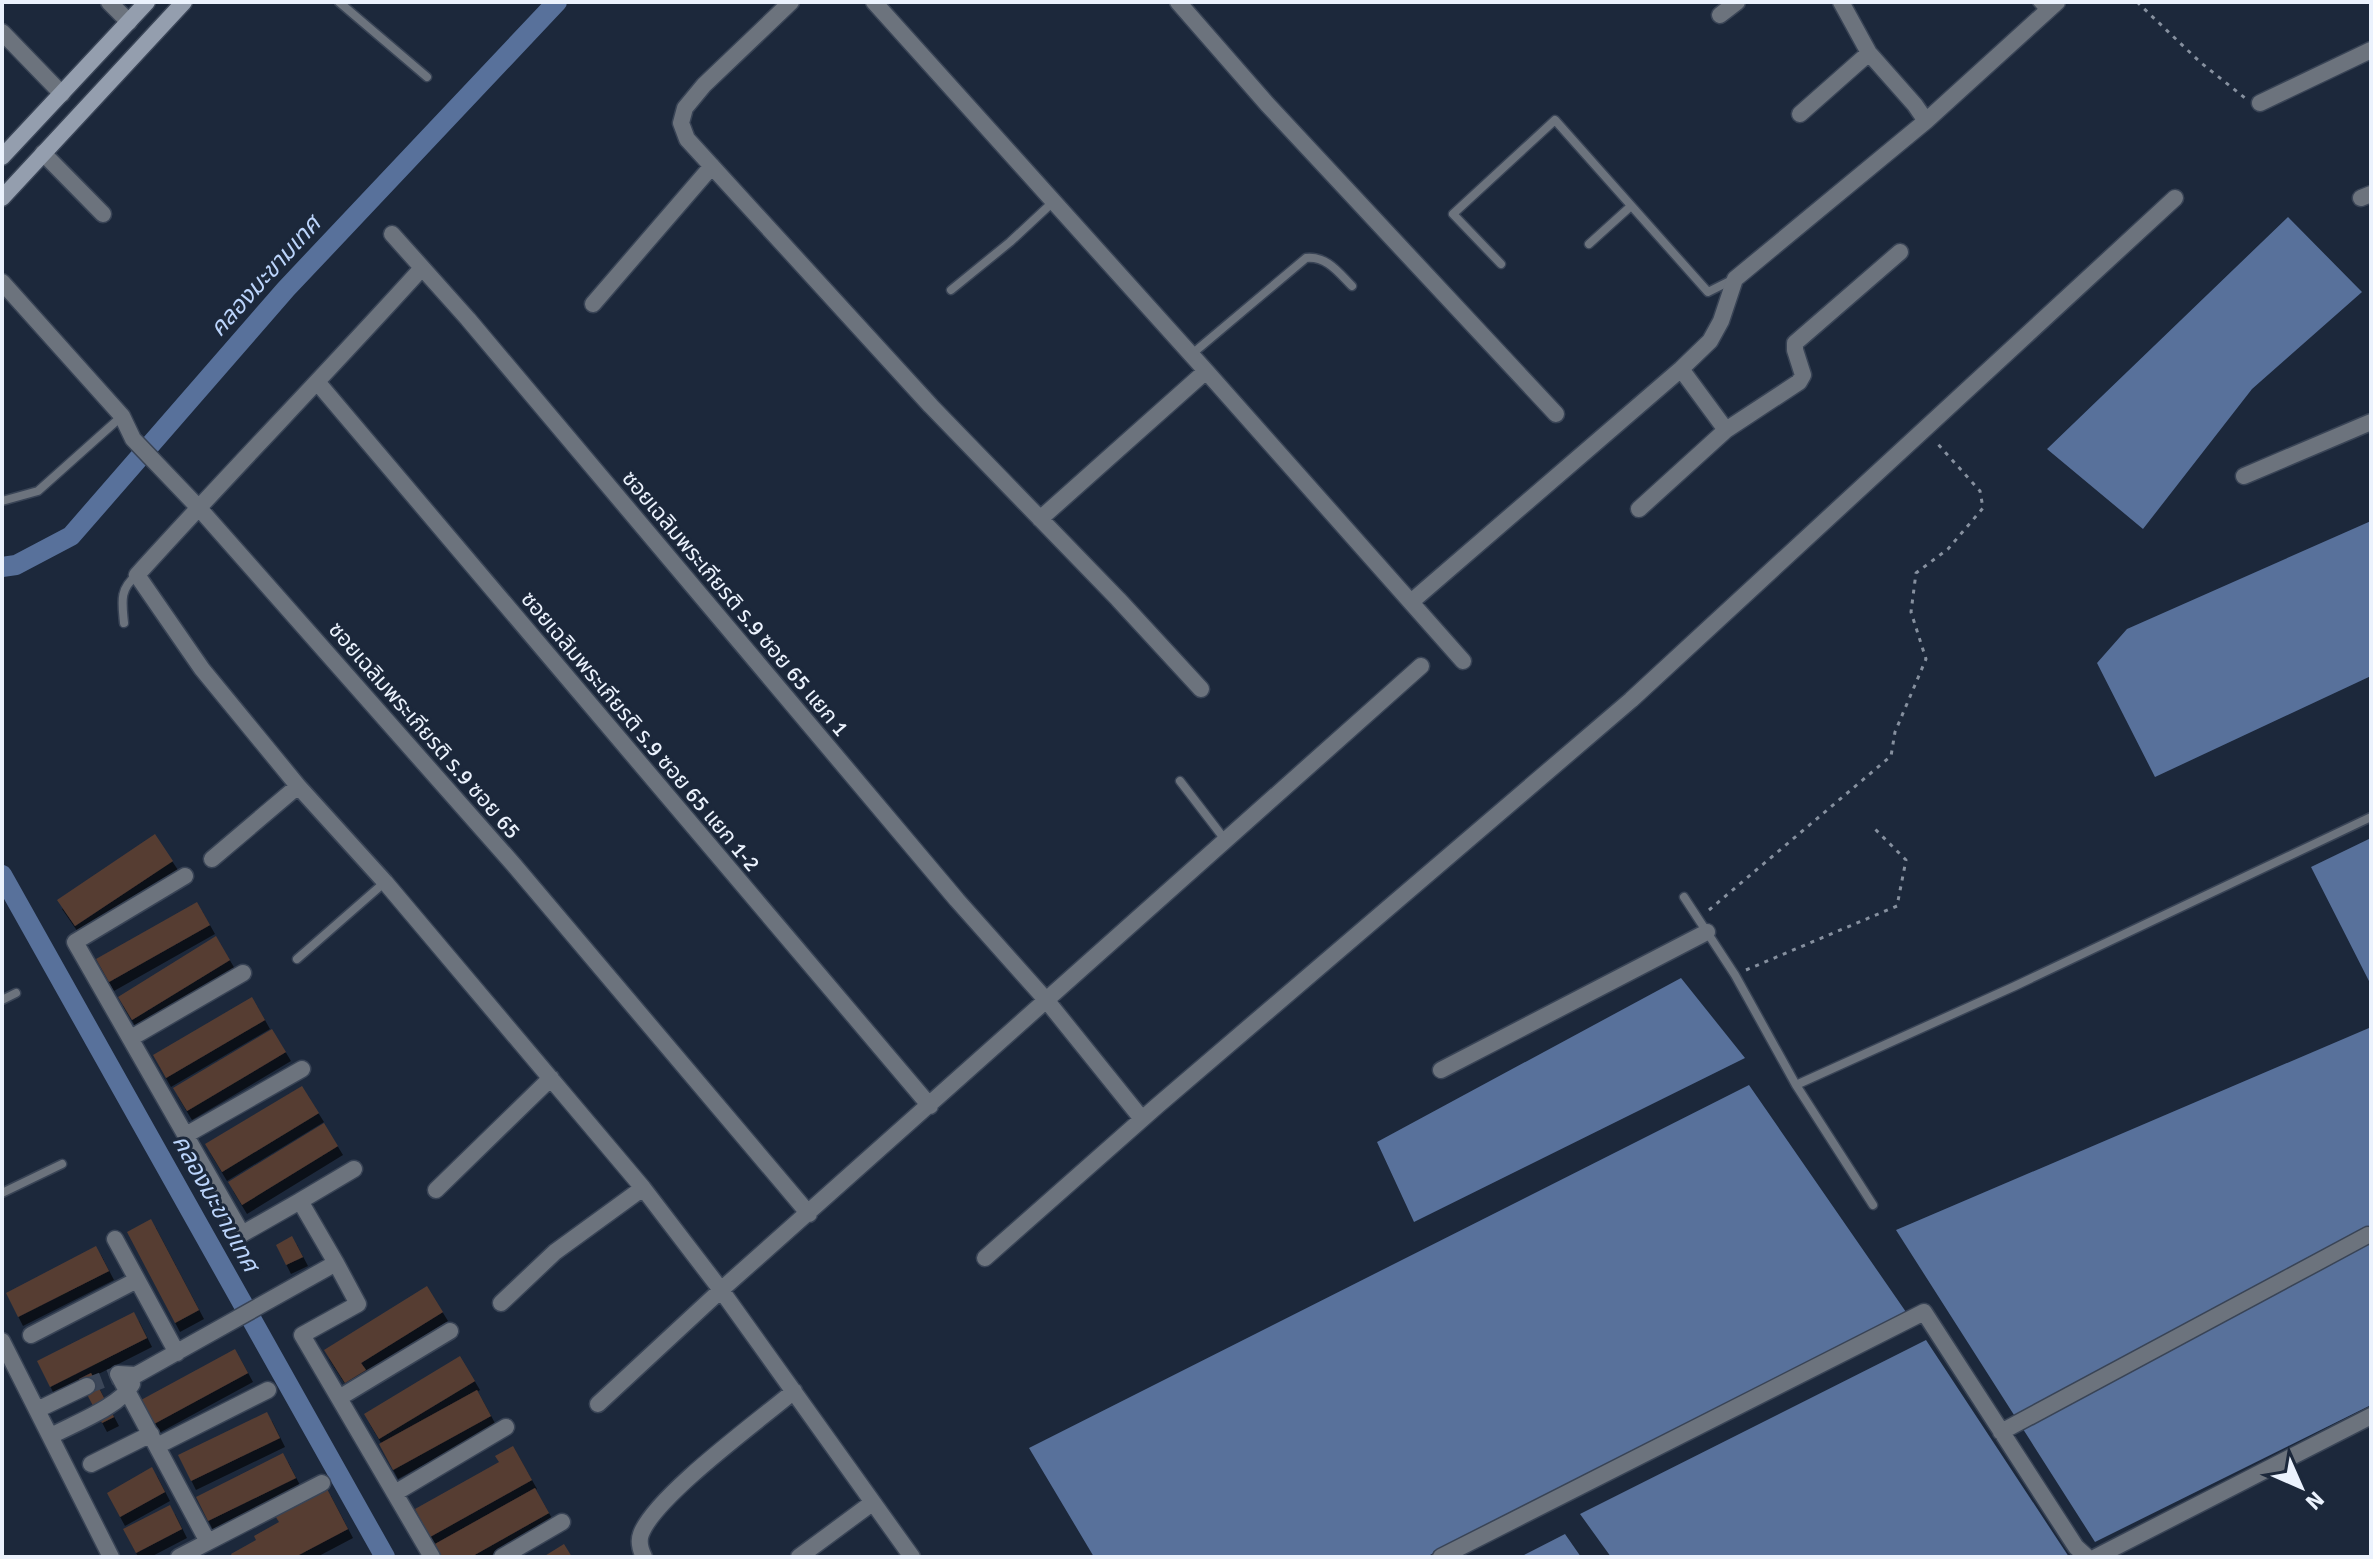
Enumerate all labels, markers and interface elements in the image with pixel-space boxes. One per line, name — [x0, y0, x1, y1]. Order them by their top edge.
water label: คลองมะขามเทศ — [203, 207, 329, 343]
street label: ซอยเฉลิมพระเกียรติ ร.9 ซอย 65 แยก 1 — [616, 465, 855, 742]
street label: ซอยเฉลิมพระเกียรติ ร.9 ซอย 65 แยก 1-2 — [515, 586, 766, 877]
street label: ซอยเฉลิมพระเกียรติ ร.9 ซอย 65 — [323, 616, 526, 845]
water label: คลองมะขามเทศ — [166, 1129, 267, 1279]
north arrow — [2261, 1447, 2341, 1527]
text: N — [2300, 1486, 2330, 1516]

